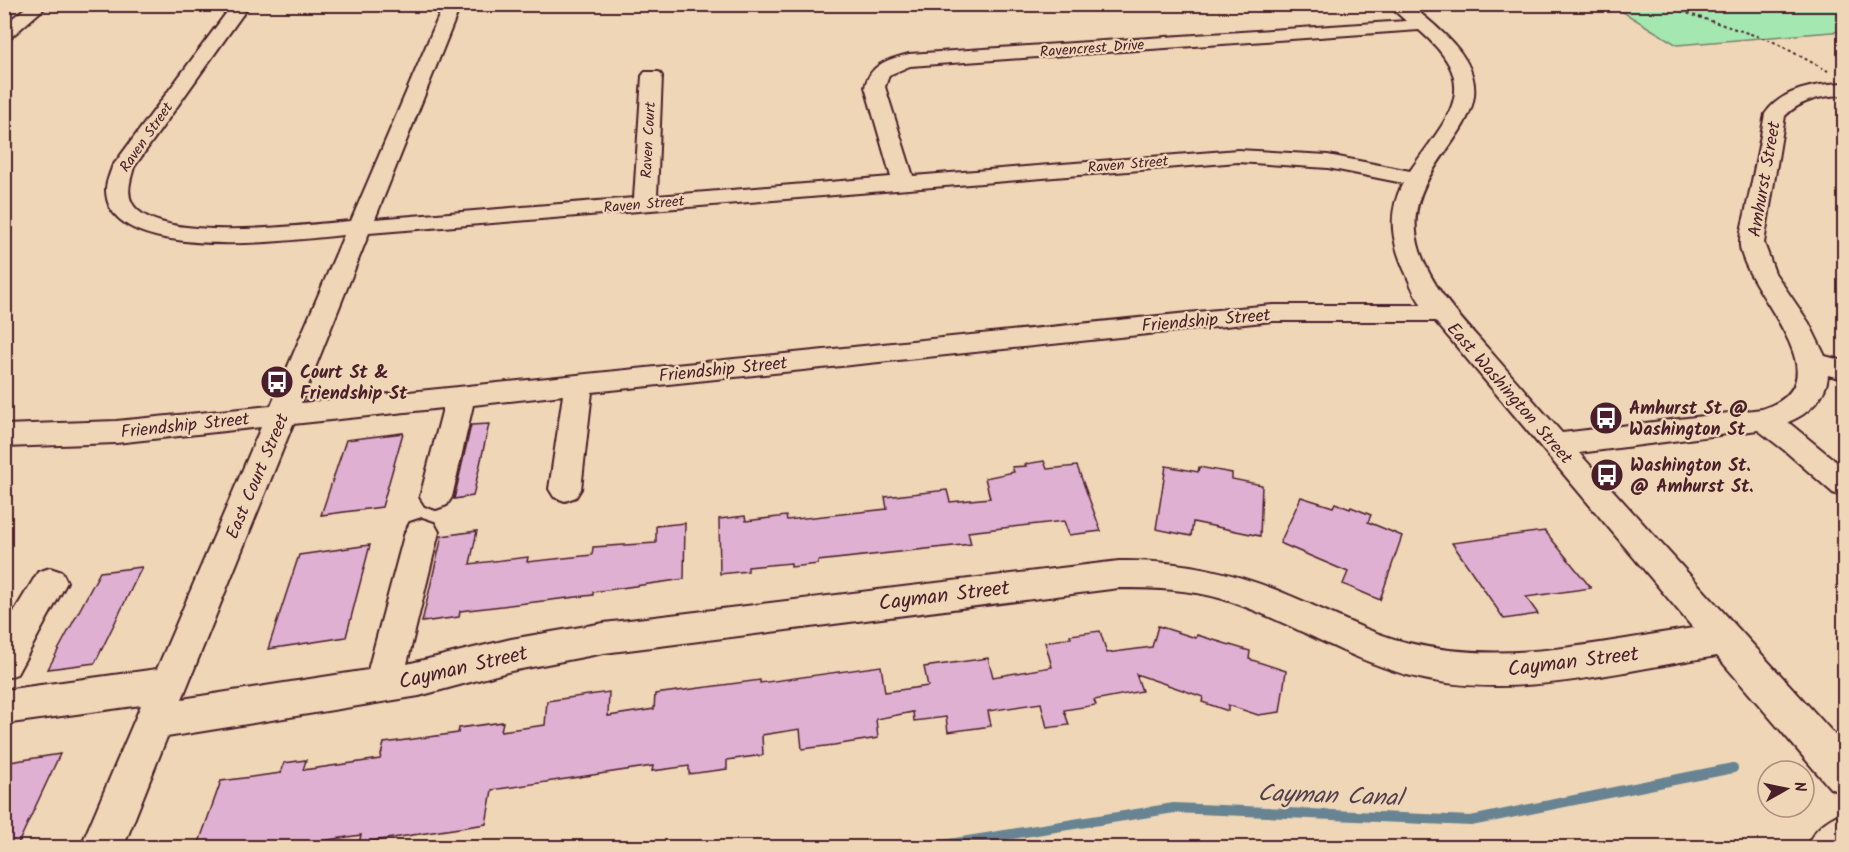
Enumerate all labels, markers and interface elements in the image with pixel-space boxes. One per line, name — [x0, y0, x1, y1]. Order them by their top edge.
street label: Ravencrest Drive — [1039, 33, 1145, 65]
street label: Raven Street — [114, 97, 180, 178]
street label: Raven Court — [635, 101, 663, 179]
street label: Amhurst Street — [1741, 118, 1790, 239]
street label: Raven Street — [1087, 149, 1170, 180]
street label: Raven Street — [603, 189, 686, 220]
street label: Friendship Street — [1140, 301, 1273, 342]
street label: East Washington Street — [1439, 316, 1580, 472]
street label: Friendship Street — [657, 349, 790, 392]
place label: Court St & Friendship St — [300, 359, 408, 409]
bus stop icon: Court St & Friendship St — [259, 364, 295, 400]
place label: Amhurst St @ Washington St — [1629, 395, 1748, 445]
bus stop icon: Amhurst St @ Washington St — [1588, 400, 1624, 436]
street label: Friendship Street — [119, 405, 252, 448]
street label: East Court Street — [219, 408, 298, 544]
place label: Washington St. @ Amhurst St. — [1630, 452, 1754, 502]
bus stop icon: Washington St. @ Amhurst St. — [1589, 457, 1625, 493]
street label: Cayman Street — [877, 572, 1012, 621]
street label: Cayman Street — [395, 637, 532, 699]
street label: Cayman Street — [1506, 638, 1641, 687]
north arrow — [1756, 759, 1816, 819]
water label: Cayman Canal — [1257, 774, 1407, 819]
text: N — [1786, 780, 1812, 794]

